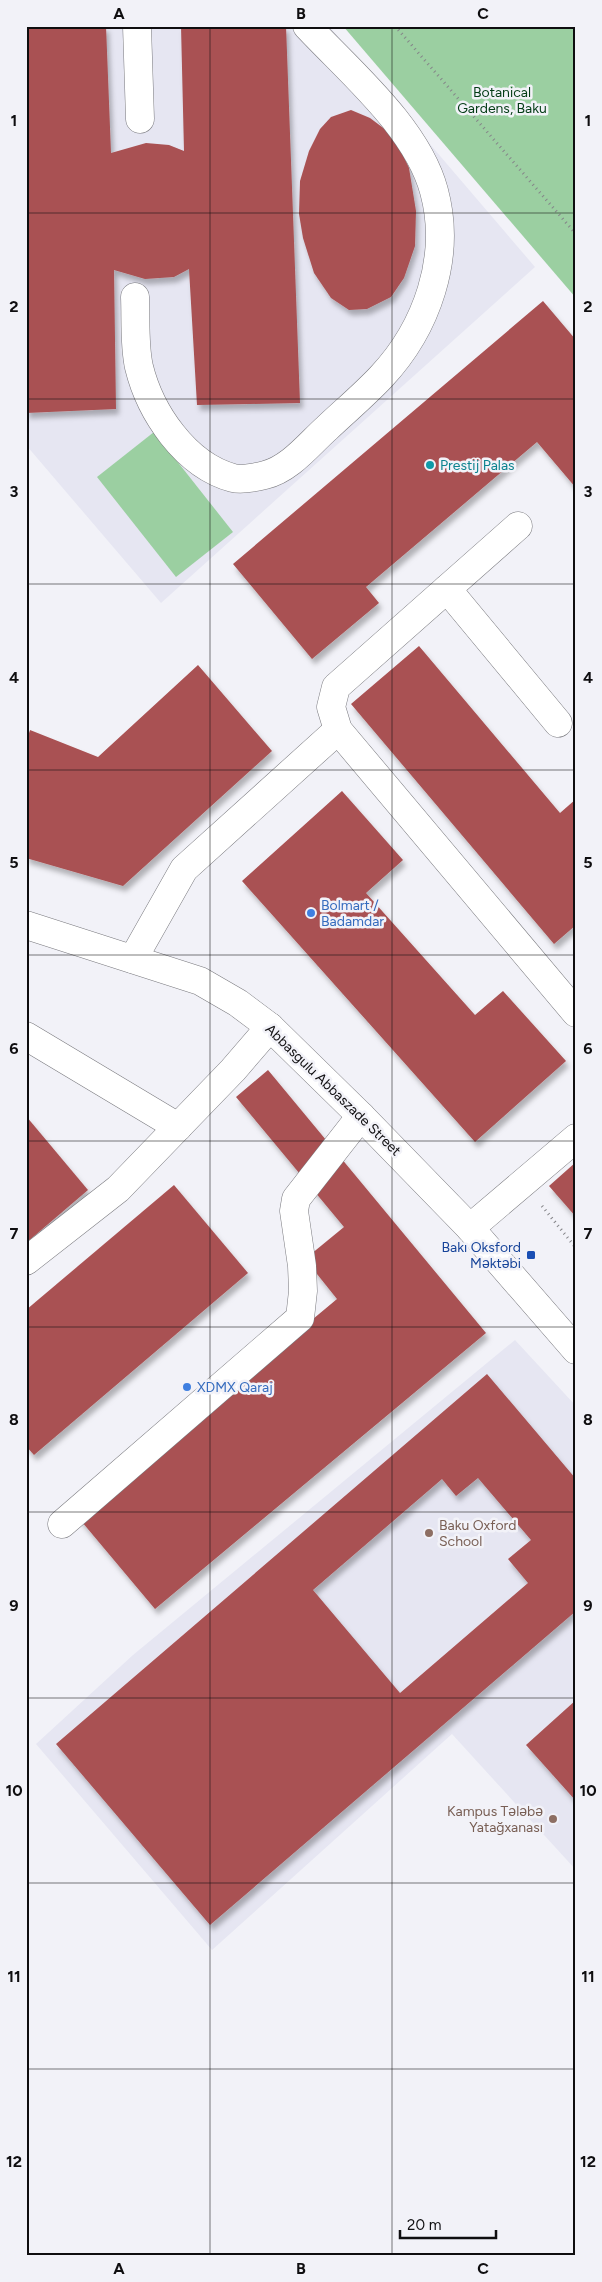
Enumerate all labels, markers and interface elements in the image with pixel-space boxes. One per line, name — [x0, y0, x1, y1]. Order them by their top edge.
text: A — [113, 4, 125, 23]
text: B — [296, 4, 306, 23]
text: C — [477, 4, 489, 23]
park label: Botanical Gardens, Baku — [457, 84, 547, 117]
text: 1 — [11, 111, 17, 130]
text: 1 — [585, 111, 591, 130]
text: 2 — [9, 297, 19, 316]
text: 2 — [583, 297, 593, 316]
place label: Prestij Palas — [440, 457, 515, 474]
marker: Prestij Palas — [424, 459, 436, 471]
text: 3 — [10, 482, 19, 501]
text: 3 — [584, 482, 593, 501]
text: 4 — [9, 668, 19, 687]
text: 4 — [583, 668, 593, 687]
text: 5 — [9, 853, 19, 872]
text: 5 — [583, 853, 593, 872]
place label: Bolmart / Badamdar — [321, 897, 384, 930]
marker: Bolmart / Badamdar — [305, 907, 317, 919]
street label: Abbasgulu Abbaszade Street — [262, 1021, 404, 1159]
text: 6 — [9, 1039, 19, 1058]
text: 6 — [583, 1039, 593, 1058]
text: 7 — [10, 1224, 19, 1243]
text: 7 — [584, 1224, 593, 1243]
place label: Bakı Oksford Məktəbi — [441, 1239, 521, 1272]
marker: Bakı Oksford Məktəbi — [525, 1249, 537, 1261]
place label: XDMX Qaraj — [197, 1379, 273, 1396]
marker: XDMX Qaraj — [181, 1381, 193, 1393]
text: 8 — [9, 1410, 19, 1429]
text: 8 — [583, 1410, 593, 1429]
place label: Baku Oxford School — [439, 1517, 516, 1550]
marker: Baku Oxford School — [423, 1527, 435, 1539]
text: 9 — [9, 1596, 19, 1615]
text: 9 — [583, 1596, 593, 1615]
text: 10 — [5, 1781, 23, 1800]
text: 10 — [579, 1781, 597, 1800]
place label: Kampus Tələbə Yatağxanası — [447, 1803, 543, 1836]
marker: Kampus Tələbə Yatağxanası — [547, 1813, 559, 1825]
text: 11 — [7, 1967, 21, 1986]
text: 11 — [581, 1967, 595, 1986]
text: 12 — [6, 2152, 22, 2171]
text: 12 — [580, 2152, 596, 2171]
scale bar — [400, 2207, 496, 2239]
text: 20 m — [407, 2216, 441, 2234]
text: A — [113, 2259, 125, 2278]
text: B — [296, 2259, 306, 2278]
text: C — [477, 2259, 489, 2278]

